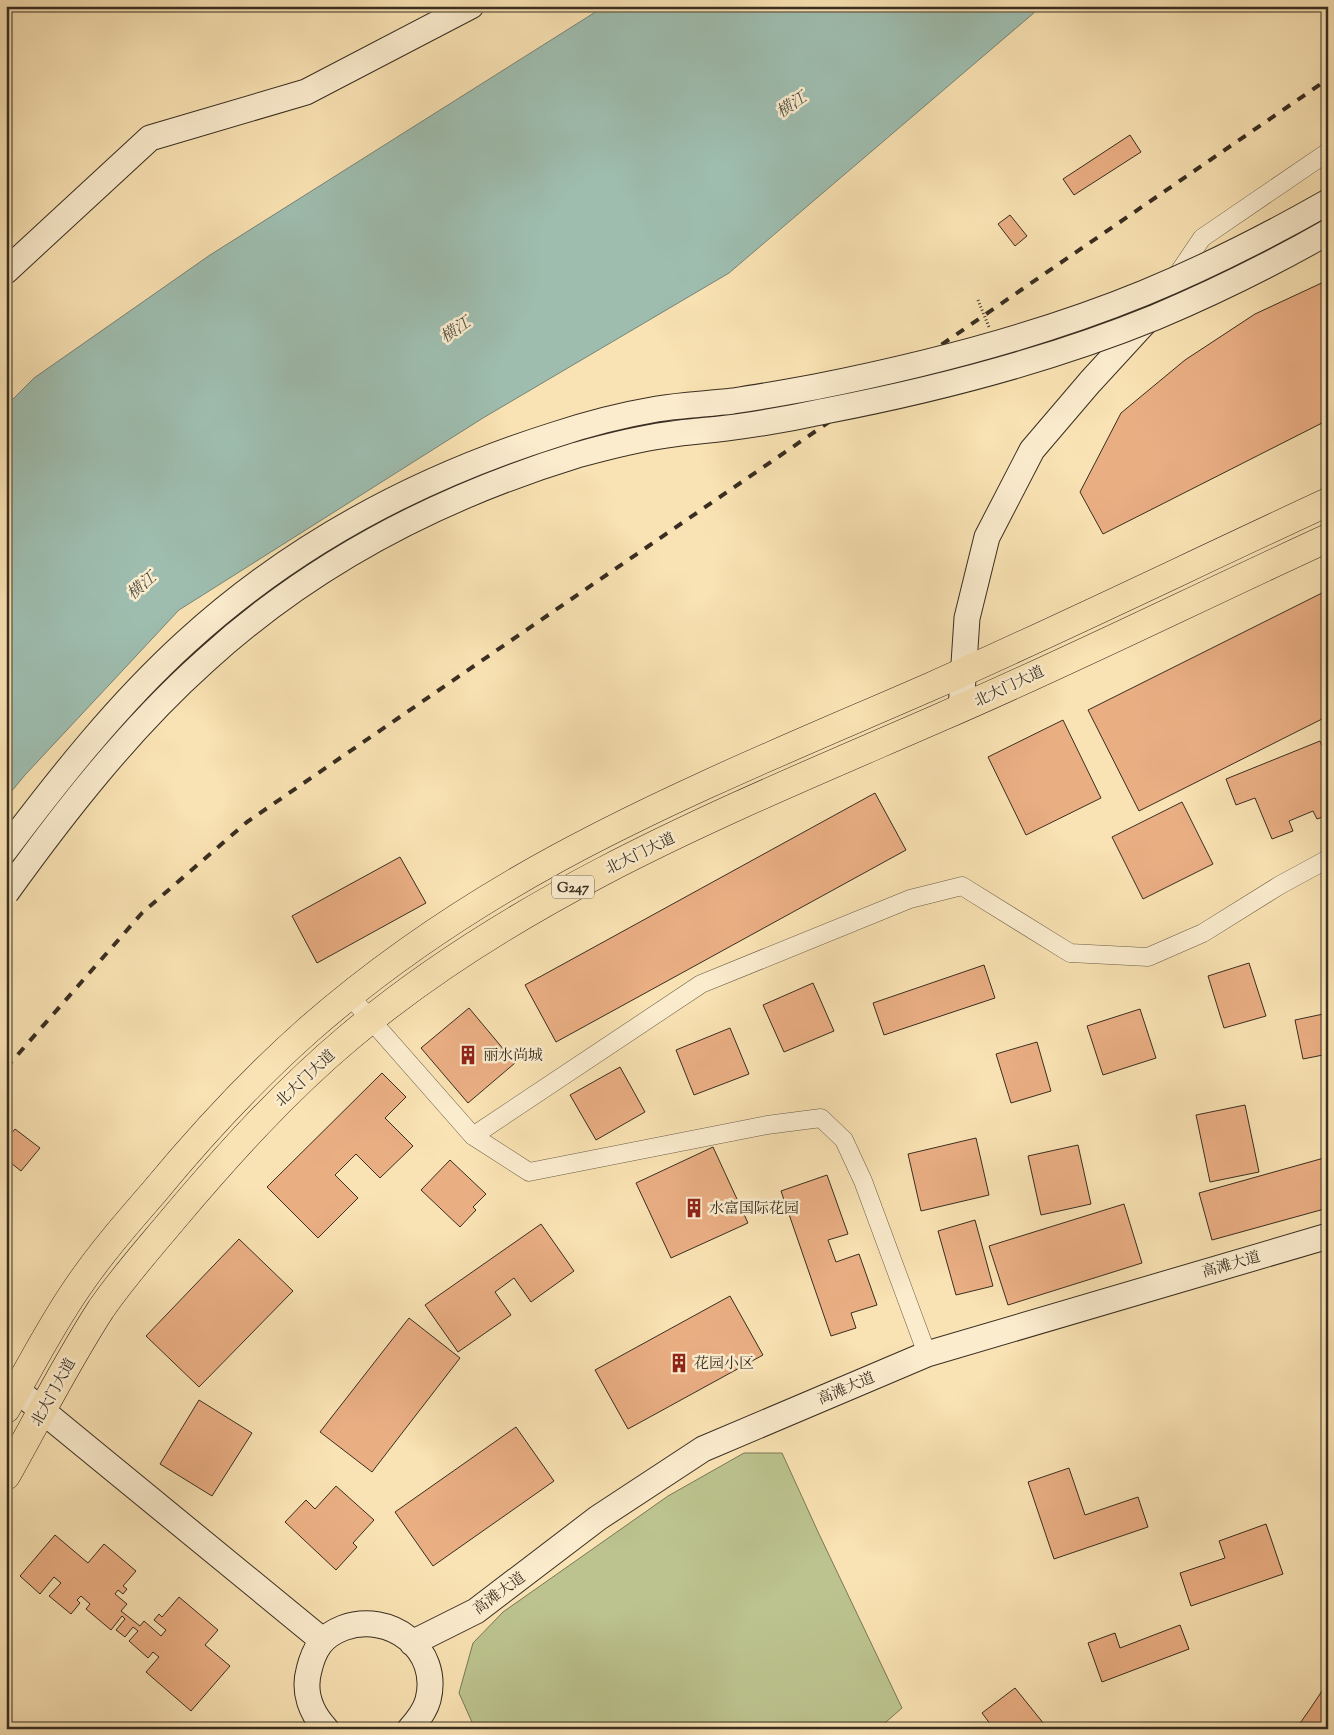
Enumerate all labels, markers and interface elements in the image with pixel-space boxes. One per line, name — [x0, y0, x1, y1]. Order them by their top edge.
water label: 横江 — [773, 86, 814, 125]
water label: 横江 — [437, 311, 478, 350]
water label: 横江 — [123, 567, 164, 606]
street label: 北大门大道 — [971, 662, 1048, 713]
street label: 北大门大道 — [602, 828, 679, 880]
road number: G247 — [552, 876, 594, 899]
building icon: 丽水尚城 — [457, 1044, 479, 1066]
street label: 北大门大道 — [271, 1046, 341, 1112]
place label: 丽水尚城 — [483, 1046, 543, 1067]
building icon: 水富国际花园 — [683, 1197, 705, 1219]
place label: 水富国际花园 — [709, 1199, 799, 1220]
street label: 高滩大道 — [1200, 1247, 1263, 1284]
building icon: 花园小区 — [668, 1352, 690, 1374]
place label: 花园小区 — [694, 1354, 754, 1375]
street label: 北大门大道 — [27, 1355, 82, 1431]
street label: 高滩大道 — [815, 1368, 878, 1411]
street label: 高滩大道 — [469, 1568, 530, 1620]

